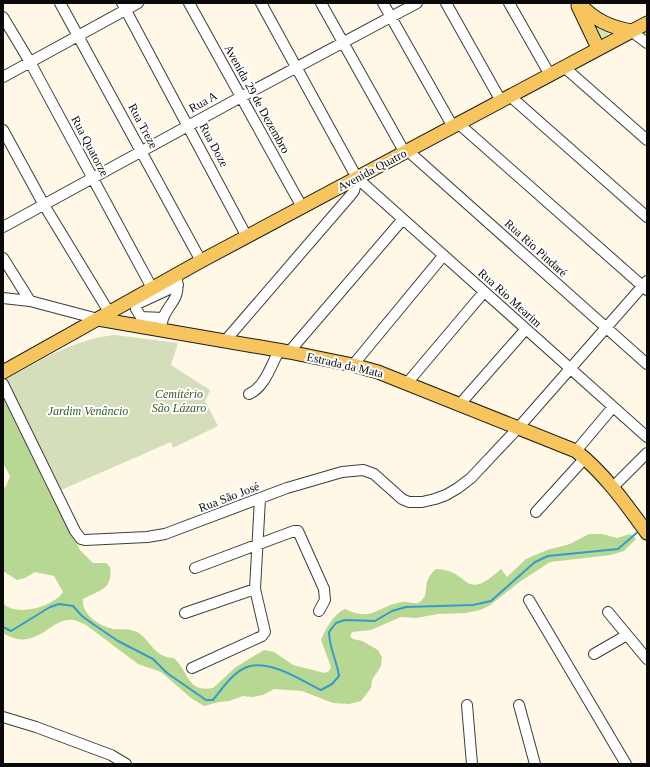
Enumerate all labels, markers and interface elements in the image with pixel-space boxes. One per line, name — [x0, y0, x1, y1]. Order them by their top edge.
street label: Avenida 29 de Dezembro — [221, 42, 293, 156]
street label: Rua A — [186, 88, 220, 115]
street label: Rua Treze — [125, 101, 161, 151]
street label: Rua Quatorze — [68, 113, 112, 179]
street label: Rua Doze — [197, 121, 231, 169]
street label: Avenida Quatro — [335, 146, 409, 194]
street label: Rua Rio Pindaré — [502, 216, 570, 280]
street label: Rua Rio Mearim — [475, 266, 545, 331]
street label: Estrada da Mata — [305, 349, 385, 381]
park label: Cemitério São Lázaro — [152, 387, 206, 415]
park label: Jardim Venâncio — [48, 404, 128, 418]
street label: Rua São José — [197, 479, 261, 515]

